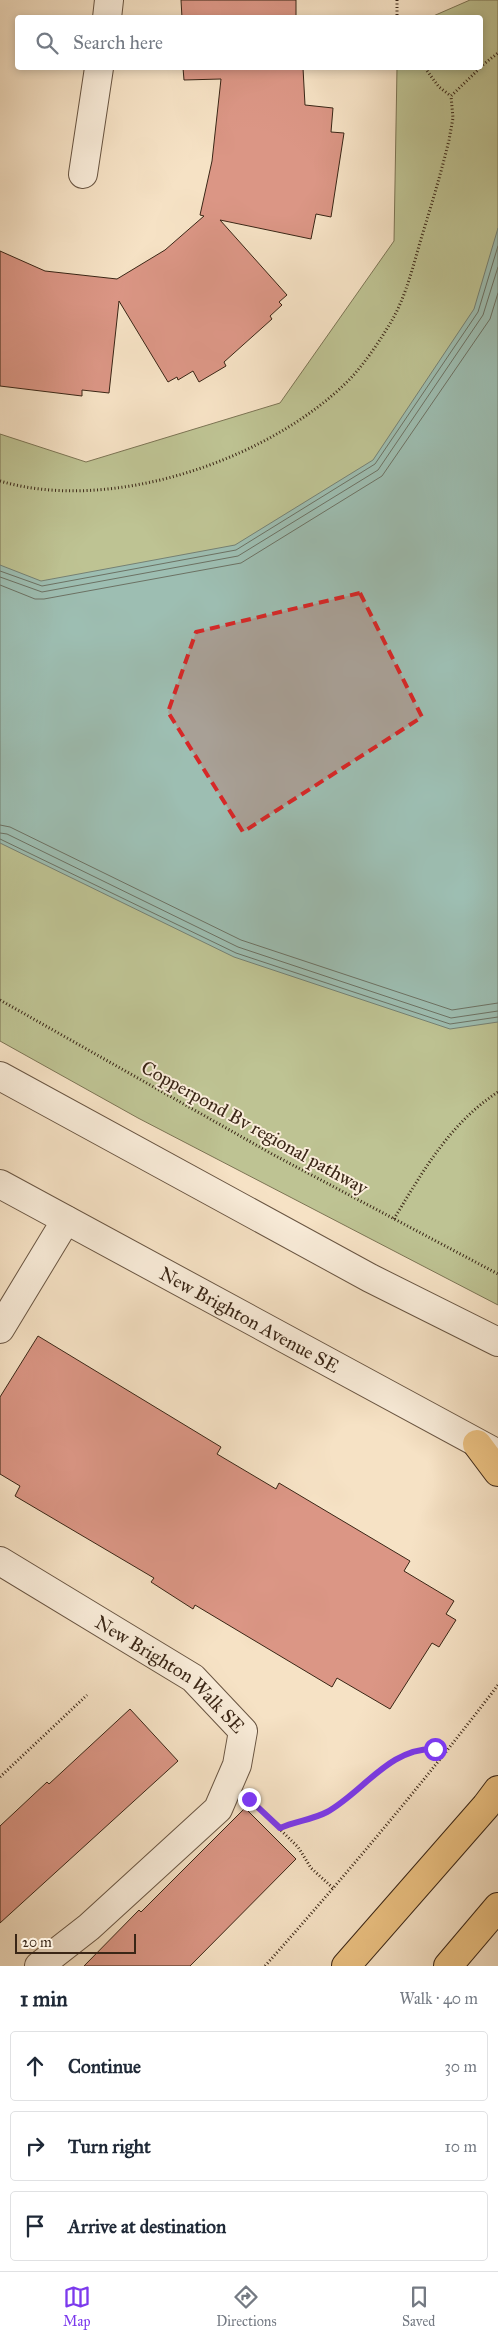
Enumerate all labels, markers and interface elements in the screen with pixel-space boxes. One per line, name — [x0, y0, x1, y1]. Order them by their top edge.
search box — [15, 15, 483, 70]
icon: search — [33, 29, 61, 57]
text: Search here — [73, 31, 163, 54]
street label: Copperpond Bv regional pathway — [137, 1055, 373, 1201]
street label: New Brighton Avenue SE — [156, 1262, 344, 1378]
street label: New Brighton Walk SE — [91, 1610, 250, 1738]
route start — [424, 1738, 447, 1761]
route end — [238, 1788, 261, 1811]
scale bar — [15, 1931, 136, 1954]
text: 20 m — [22, 1934, 52, 1951]
text: 1 min — [20, 1986, 68, 2012]
text: Walk · 40 m — [400, 1989, 478, 2008]
icon: ahead — [21, 2052, 49, 2080]
text: Continue — [68, 2055, 141, 2078]
text: 30 m — [444, 2057, 477, 2076]
icon: right — [21, 2132, 49, 2160]
text: Turn right — [68, 2135, 151, 2158]
text: 10 m — [445, 2137, 477, 2156]
icon: arrive — [21, 2212, 49, 2240]
text: Arrive at destination — [68, 2215, 226, 2238]
tab: Map — [63, 2283, 91, 2330]
tab: Directions — [216, 2283, 277, 2330]
tab: Saved — [402, 2283, 435, 2330]

